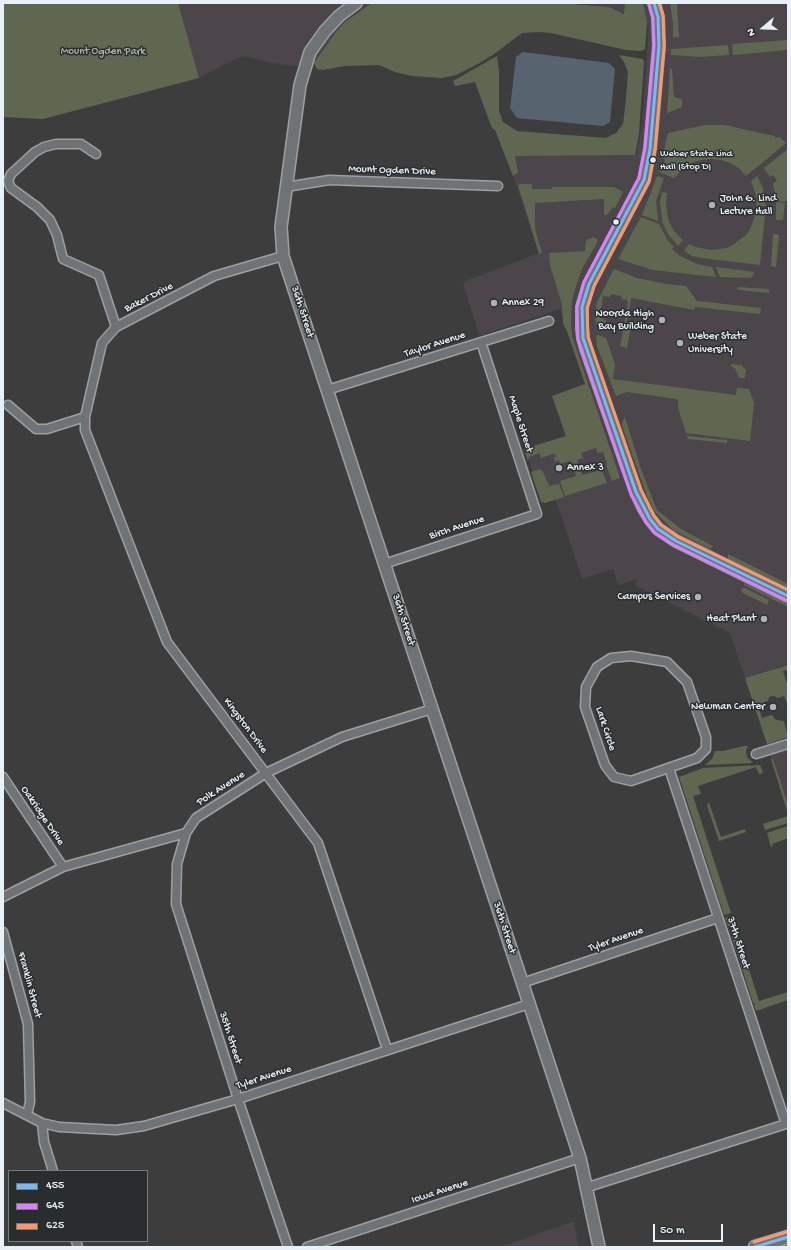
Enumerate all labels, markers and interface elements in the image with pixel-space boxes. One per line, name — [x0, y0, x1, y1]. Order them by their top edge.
north arrow — [743, 8, 783, 48]
text: N — [745, 27, 758, 37]
park label: Mount Ogden Park — [61, 45, 145, 59]
place label: Weber State Lind Hall (Stop D) — [660, 148, 732, 172]
marker: Weber State Lind Hall (Stop D) — [648, 155, 658, 165]
street label: Mount Ogden Drive — [348, 163, 436, 179]
place label: John G. Lind Lecture Hall — [720, 192, 776, 218]
marker: John G. Lind Lecture Hall — [707, 200, 717, 210]
unlabelled marker — [611, 217, 621, 227]
street label: Baker Drive — [122, 280, 176, 316]
street label: 36th Street — [287, 284, 317, 340]
place label: Annex 29 — [502, 296, 544, 310]
marker: Annex 29 — [489, 298, 499, 308]
place label: Noorda High Bay Building — [596, 307, 654, 333]
marker: Noorda High Bay Building — [657, 315, 667, 325]
street label: Taylor Avenue — [403, 329, 467, 361]
place label: Weber State University — [688, 330, 747, 356]
marker: Weber State University — [675, 338, 685, 348]
street label: Maple Street — [505, 394, 535, 454]
place label: Annex 3 — [567, 461, 604, 475]
marker: Annex 3 — [554, 463, 564, 473]
street label: Birch Avenue — [428, 513, 486, 543]
place label: Campus Services — [618, 590, 690, 604]
street label: 36th Street — [388, 592, 418, 648]
marker: Campus Services — [693, 592, 703, 602]
place label: Heat Plant — [707, 612, 756, 626]
marker: Heat Plant — [759, 614, 769, 624]
street label: Kingston Drive — [220, 696, 270, 756]
place label: Newman Center — [691, 700, 765, 714]
marker: Newman Center — [768, 702, 778, 712]
street label: Lark Circle — [592, 705, 618, 753]
street label: Polk Avenue — [194, 769, 248, 809]
street label: Oakridge Drive — [17, 784, 67, 848]
street label: 36th Street — [489, 900, 519, 956]
street label: 37th Street — [723, 915, 753, 971]
street label: Tyler Avenue — [587, 924, 645, 956]
street label: Franklin Street — [14, 951, 44, 1019]
street label: 35th Street — [215, 1010, 245, 1066]
street label: Tyler Avenue — [235, 1063, 293, 1093]
legend — [8, 1170, 148, 1242]
street label: Iowa Avenue — [410, 1177, 470, 1207]
text: 455 — [46, 1179, 64, 1193]
text: 645 — [46, 1199, 64, 1213]
scale bar — [655, 1216, 725, 1242]
text: 625 — [46, 1219, 64, 1233]
text: 50 m — [660, 1224, 685, 1238]

